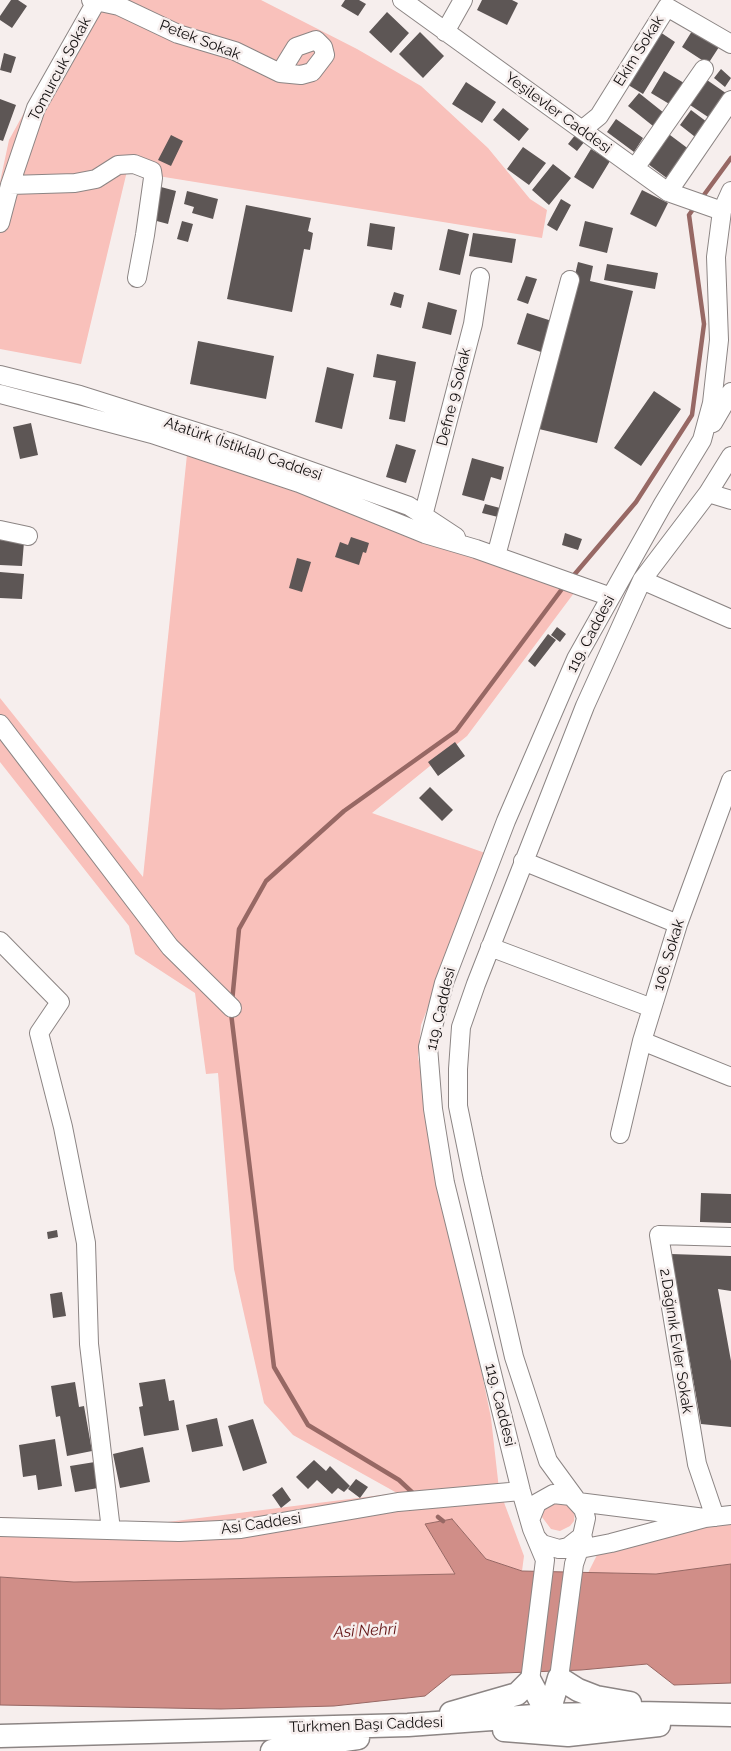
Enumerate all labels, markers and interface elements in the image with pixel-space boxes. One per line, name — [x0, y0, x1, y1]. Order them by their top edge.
street label: Ekim Sokak — [610, 12, 668, 90]
street label: Tomurcuk Sokak — [25, 14, 95, 124]
street label: Petek Sokak — [157, 16, 243, 64]
street label: Yeşilevler Caddesi — [501, 68, 615, 158]
street label: Defne 9 Sokak — [433, 346, 475, 448]
street label: Atatürk (İstiklal) Caddesi — [162, 414, 324, 484]
street label: 119. Caddesi — [563, 592, 619, 676]
street label: 106. Sokak — [650, 917, 688, 993]
street label: 119. Caddesi — [423, 966, 459, 1052]
street label: 2.Dağınık Evler Sokak — [656, 1267, 696, 1415]
street label: 119. Caddesi — [481, 1362, 519, 1448]
street label: Asi Caddesi — [220, 1509, 302, 1539]
water label: Asi Nehri — [333, 1620, 397, 1642]
street label: Türkmen Başı Caddesi — [289, 1713, 443, 1737]

